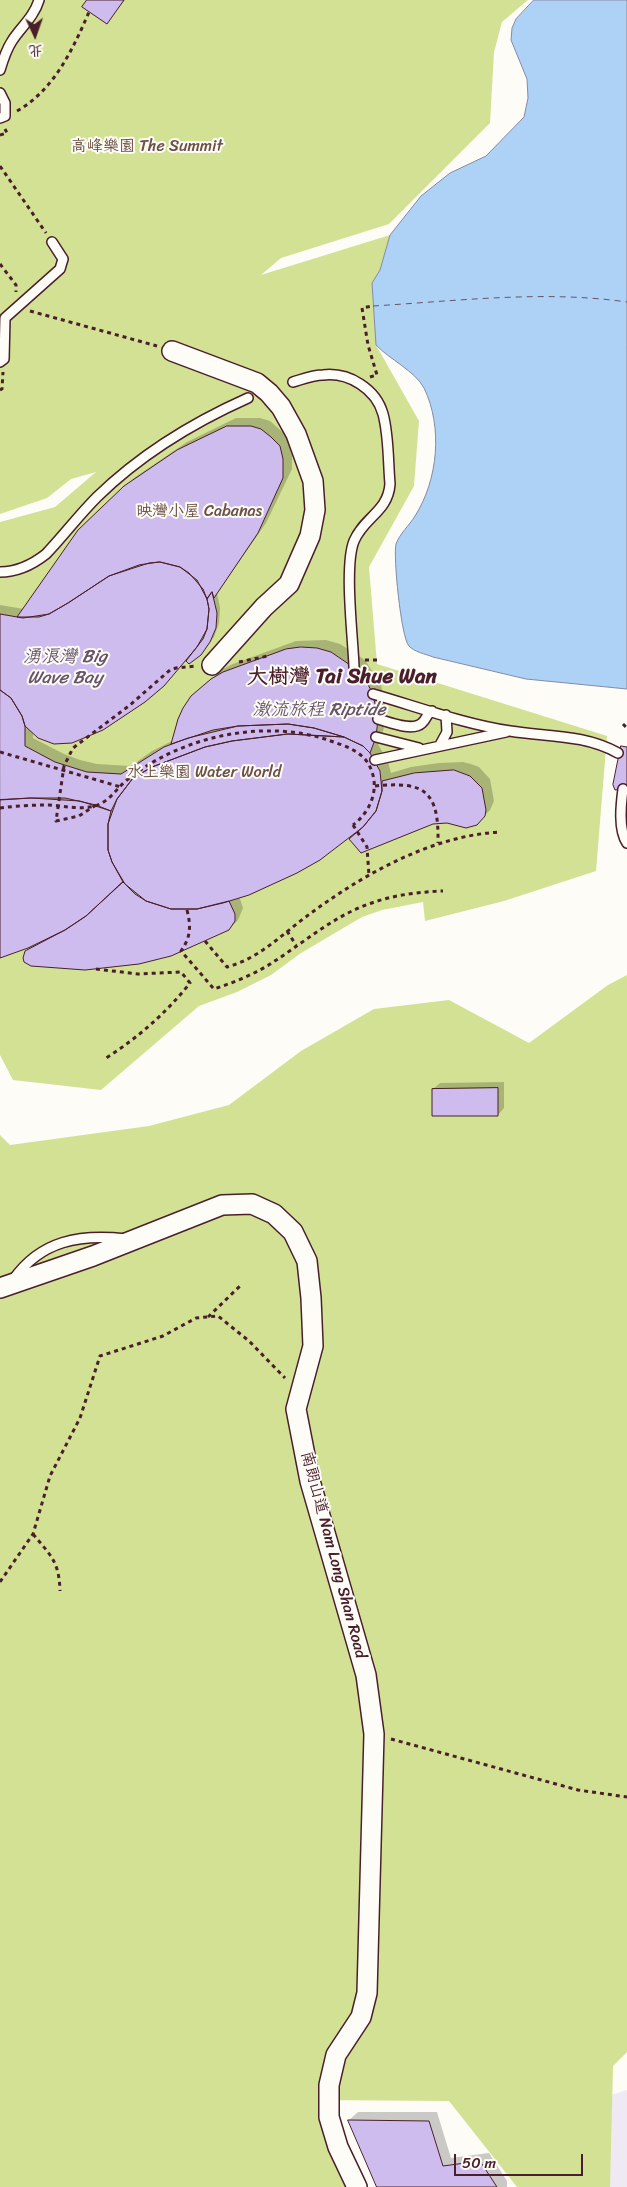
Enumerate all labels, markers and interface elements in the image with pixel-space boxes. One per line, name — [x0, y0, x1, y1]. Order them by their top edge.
north arrow — [10, 10, 60, 60]
text: 北 — [28, 38, 43, 63]
park label: 高峰樂園 The Summit — [71, 137, 223, 157]
park label: 映灣小屋 Cabanas — [136, 502, 262, 522]
water label: 湧浪灣 Big Wave Bay — [23, 646, 107, 689]
district label: 大樹灣 Tai Shue Wan — [247, 665, 437, 691]
water label: 激流旅程 Riptide — [252, 699, 386, 721]
park label: 水上樂園 Water World — [127, 763, 281, 783]
street label: 南朗山道 Nam Long Shan Road — [296, 1449, 370, 1661]
scale bar — [457, 2144, 586, 2176]
text: 50 m — [462, 2150, 496, 2176]

